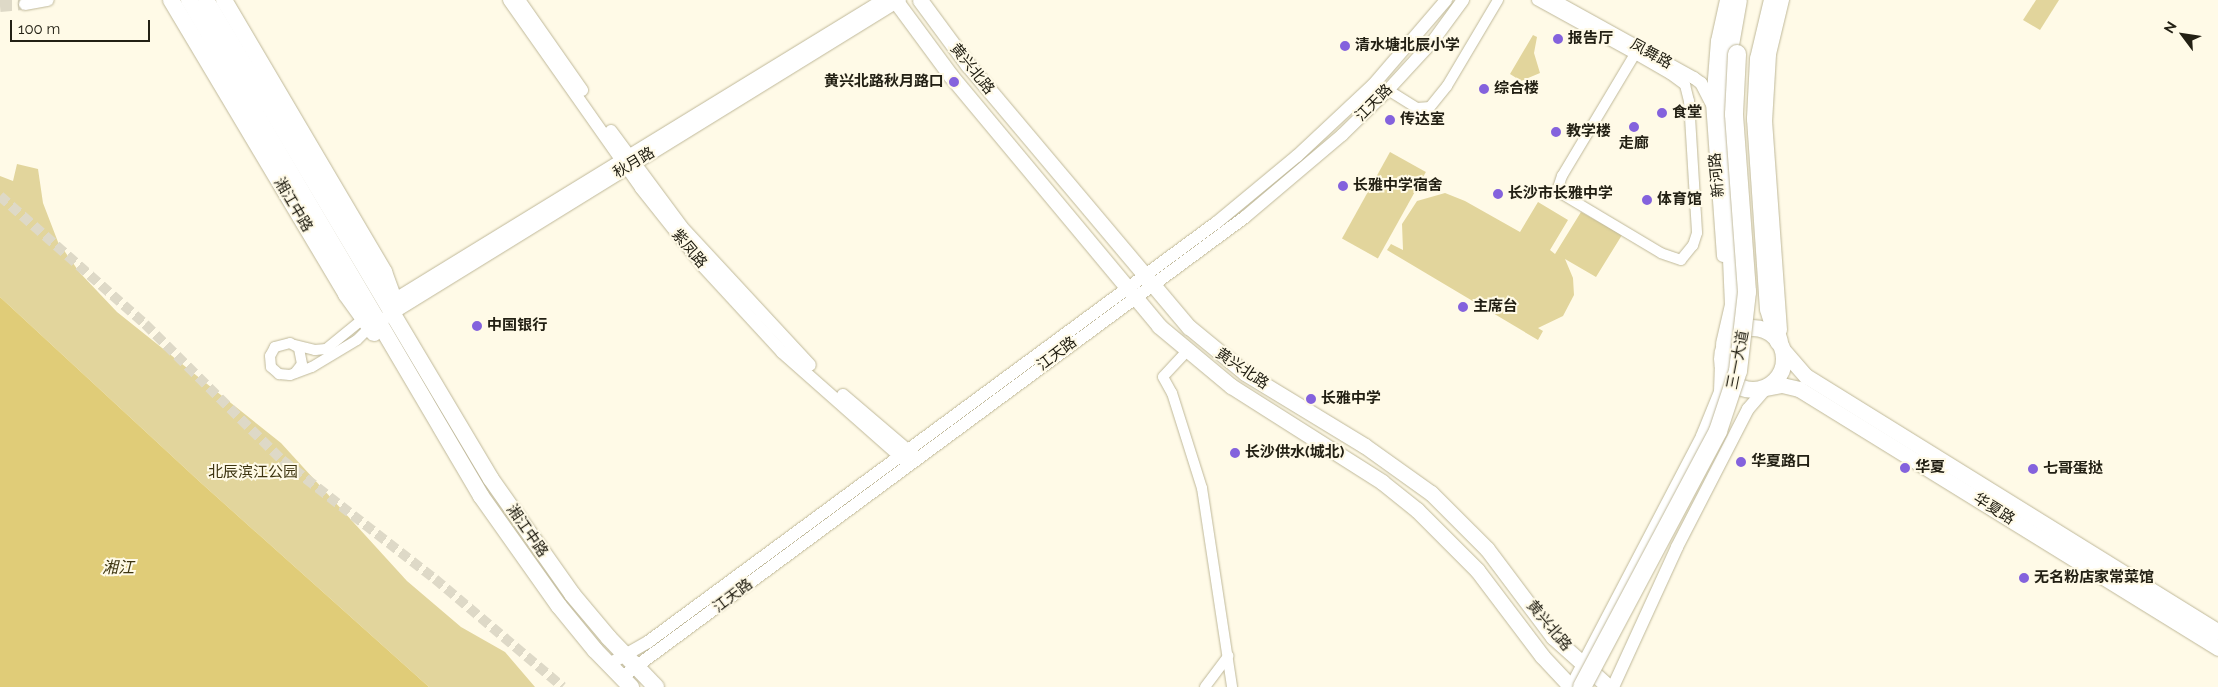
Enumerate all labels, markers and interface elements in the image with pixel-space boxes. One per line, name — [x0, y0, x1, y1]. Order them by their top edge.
scale bar — [12, 10, 152, 42]
north arrow — [2158, 10, 2208, 60]
text: N — [2161, 19, 2180, 36]
text: 100 m — [18, 20, 60, 38]
place label: 报告厅 — [1568, 30, 1613, 48]
marker: 报告厅 — [1552, 33, 1564, 45]
street label: 凤舞路 — [1627, 35, 1675, 73]
place label: 清水塘北辰小学 — [1355, 37, 1460, 55]
street label: 黄兴北路 — [946, 40, 998, 98]
marker: 清水塘北辰小学 — [1339, 40, 1351, 52]
place label: 黄兴北路秋月路口 — [824, 73, 944, 91]
marker: 黄兴北路秋月路口 — [948, 76, 960, 88]
place label: 综合楼 — [1494, 80, 1539, 98]
street label: 江天路 — [1352, 81, 1396, 125]
marker: 综合楼 — [1478, 83, 1490, 95]
place label: 食堂 — [1672, 104, 1702, 122]
marker: 食堂 — [1656, 107, 1668, 119]
place label: 传达室 — [1400, 111, 1445, 129]
marker: 传达室 — [1384, 114, 1396, 126]
marker: 走廊 — [1628, 121, 1640, 133]
place label: 教学楼 — [1566, 123, 1611, 141]
marker: 教学楼 — [1550, 126, 1562, 138]
place label: 走廊 — [1619, 135, 1649, 153]
street label: 秋月路 — [610, 144, 658, 182]
street label: 新河路 — [1706, 152, 1728, 198]
street label: 湘江中路 — [270, 175, 316, 235]
place label: 长雅中学宿舍 — [1353, 177, 1443, 195]
marker: 长雅中学宿舍 — [1337, 180, 1349, 192]
place label: 长沙市长雅中学 — [1508, 185, 1613, 203]
marker: 长沙市长雅中学 — [1492, 188, 1504, 200]
place label: 体育馆 — [1657, 191, 1702, 209]
marker: 体育馆 — [1641, 194, 1653, 206]
street label: 紫凤路 — [668, 226, 710, 272]
place label: 主席台 — [1473, 298, 1518, 316]
marker: 主席台 — [1457, 301, 1469, 313]
place label: 中国银行 — [487, 317, 547, 335]
marker: 中国银行 — [471, 320, 483, 332]
street label: 三一大道 — [1723, 329, 1753, 391]
street label: 江天路 — [1034, 333, 1080, 375]
street label: 黄兴北路 — [1212, 345, 1272, 393]
place label: 长雅中学 — [1321, 390, 1381, 408]
marker: 长雅中学 — [1305, 393, 1317, 405]
place label: 长沙供水(城北) — [1245, 444, 1344, 462]
marker: 长沙供水(城北) — [1229, 447, 1241, 459]
place label: 华夏路口 — [1751, 453, 1811, 471]
marker: 华夏路口 — [1735, 456, 1747, 468]
place label: 华夏 — [1915, 459, 1945, 477]
place label: 七哥蛋挞 — [2043, 460, 2103, 478]
marker: 华夏 — [1899, 462, 1911, 474]
marker: 七哥蛋挞 — [2027, 463, 2039, 475]
park label: 北辰滨江公园 — [208, 464, 298, 482]
street label: 华夏路 — [1970, 489, 2018, 529]
street label: 湘江中路 — [502, 501, 552, 561]
water label: 湘江 — [102, 558, 134, 578]
place label: 无名粉店家常菜馆 — [2034, 569, 2154, 587]
marker: 无名粉店家常菜馆 — [2018, 572, 2030, 584]
street label: 江天路 — [710, 575, 756, 617]
street label: 黄兴北路 — [1523, 597, 1575, 655]

